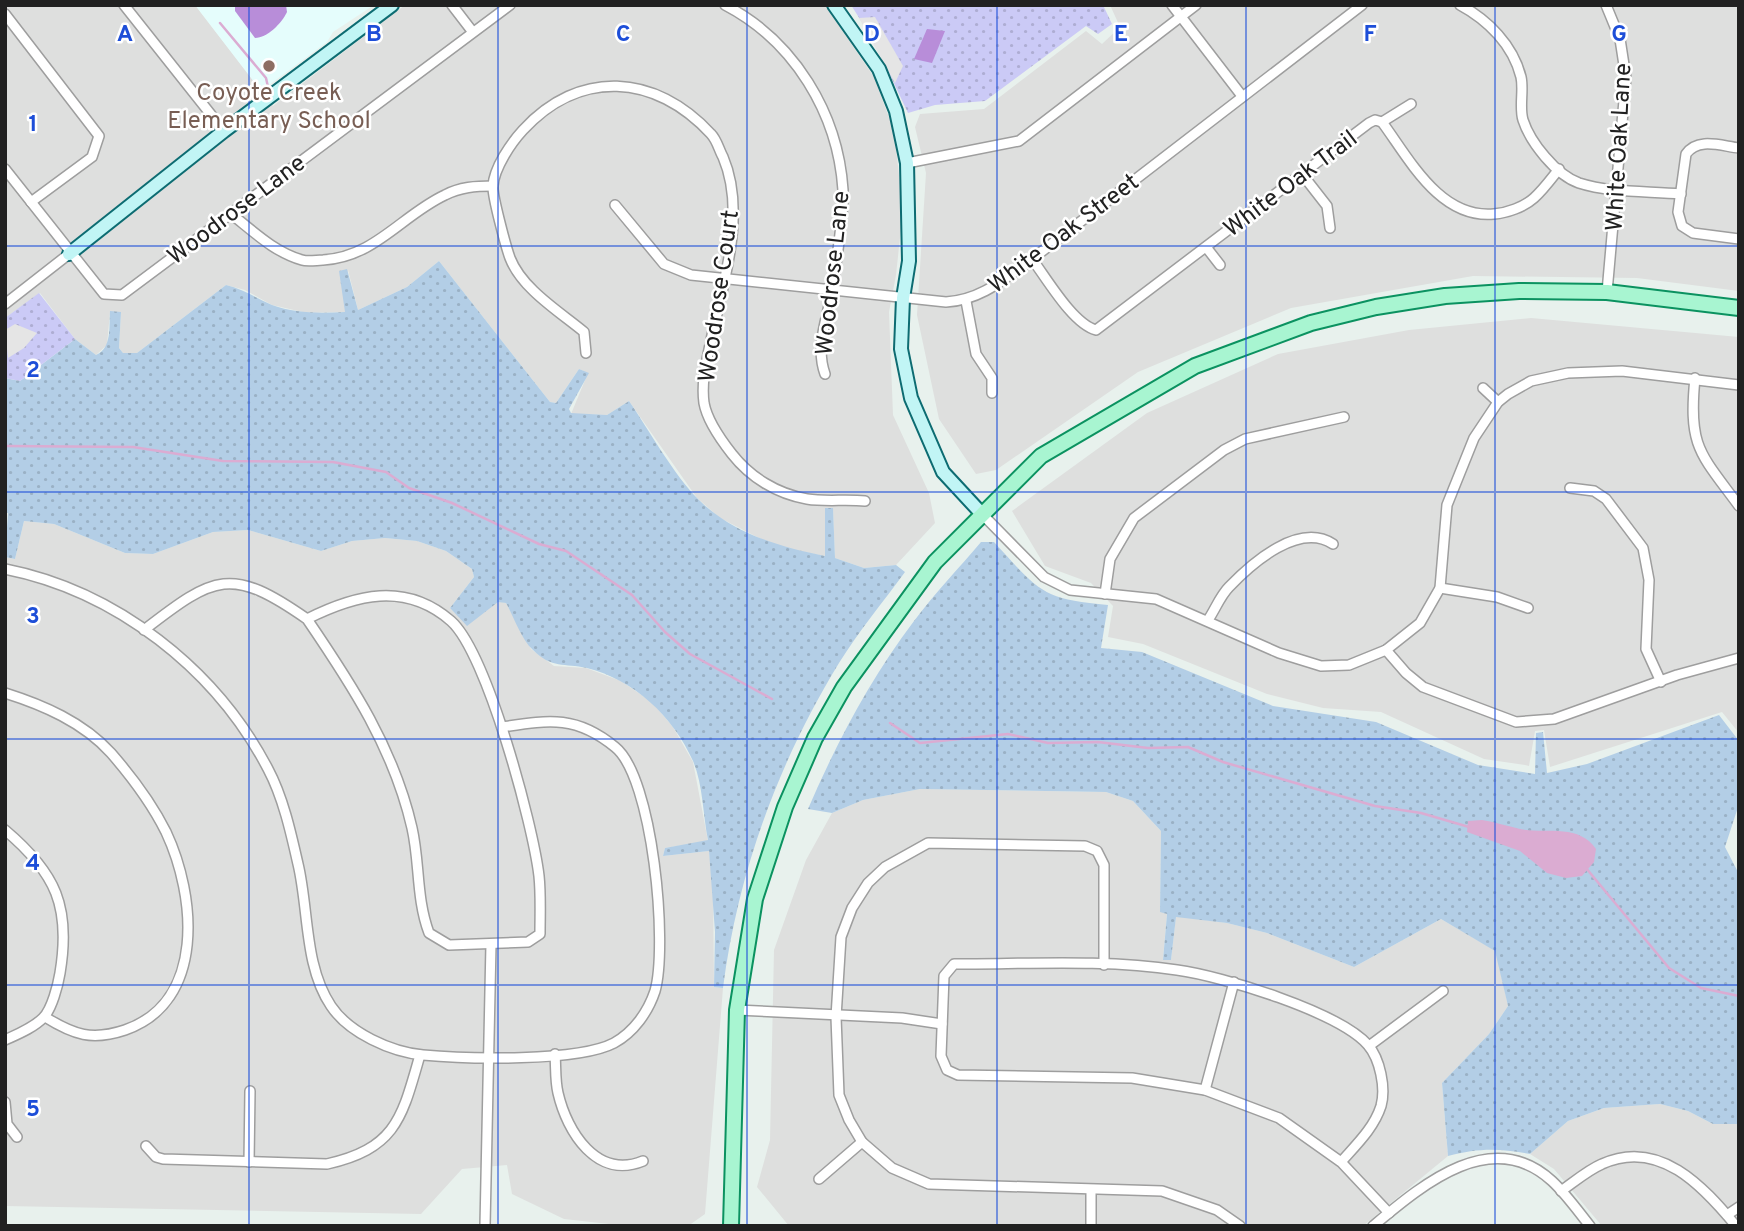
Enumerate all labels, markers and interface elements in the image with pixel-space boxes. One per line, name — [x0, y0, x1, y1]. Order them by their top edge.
text: A — [117, 21, 133, 50]
text: B — [366, 21, 382, 50]
text: C — [616, 21, 630, 50]
text: D — [864, 21, 880, 50]
text: E — [1114, 21, 1128, 50]
text: F — [1363, 21, 1377, 50]
text: G — [1611, 21, 1627, 50]
marker: Coyote Creek Elementary School — [261, 58, 277, 74]
street label: White Oak Lane — [1601, 62, 1639, 232]
place label: Coyote Creek Elementary School — [167, 79, 371, 137]
text: 1 — [28, 111, 38, 140]
street label: White Oak Trail — [1218, 124, 1364, 245]
street label: Woodrose Lane — [162, 149, 312, 272]
street label: White Oak Street — [983, 168, 1146, 301]
street label: Woodrose Lane — [810, 189, 858, 357]
street label: Woodrose Court — [693, 208, 747, 384]
text: 2 — [26, 357, 40, 386]
text: 3 — [26, 603, 40, 632]
text: 4 — [26, 850, 40, 879]
text: 5 — [26, 1096, 40, 1125]

